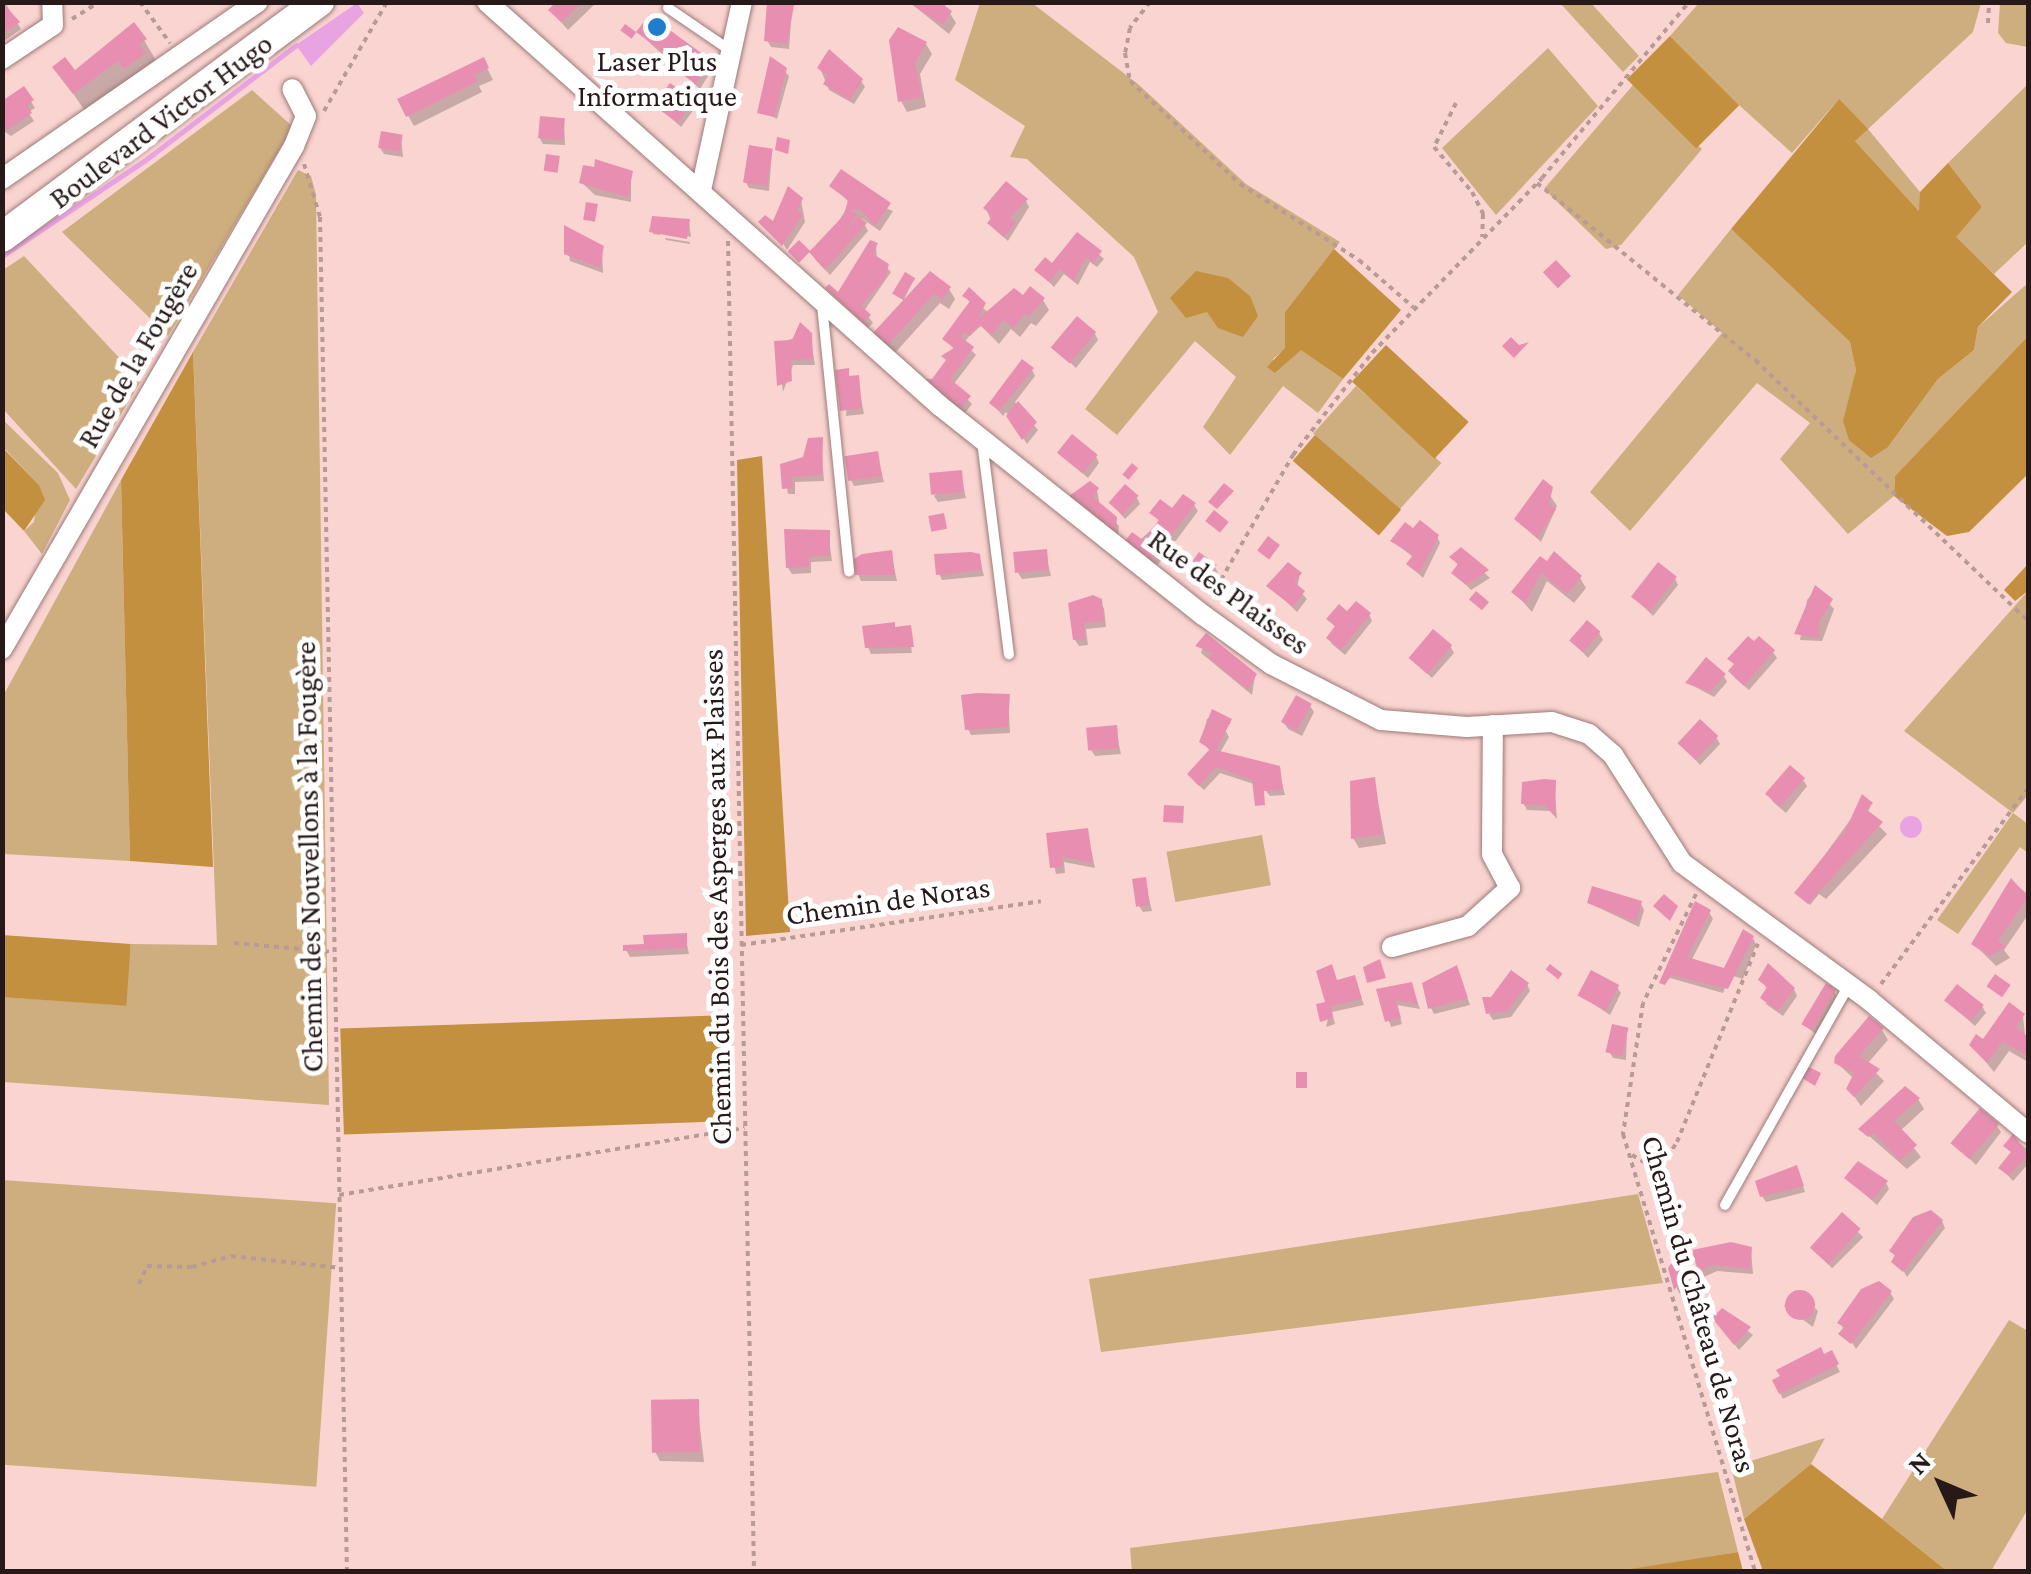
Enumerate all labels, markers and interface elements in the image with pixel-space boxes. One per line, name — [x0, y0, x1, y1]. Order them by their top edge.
marker: Laser Plus Informatique — [646, 16, 668, 38]
street label: Boulevard Victor Hugo — [42, 25, 280, 217]
place label: Laser Plus Informatique — [577, 43, 737, 114]
street label: Rue de la Fougère — [70, 256, 206, 454]
street label: Rue des Plaisses — [1141, 521, 1317, 663]
street label: Chemin des Nouvellons à la Fougère — [287, 641, 331, 1073]
street label: Chemin du Bois des Asperges aux Plaisses — [695, 648, 739, 1146]
street label: Chemin de Noras — [784, 869, 992, 933]
street label: Chemin du Château de Noras — [1634, 1131, 1764, 1477]
north arrow — [1891, 1434, 1991, 1534]
text: N — [1901, 1445, 1937, 1480]

